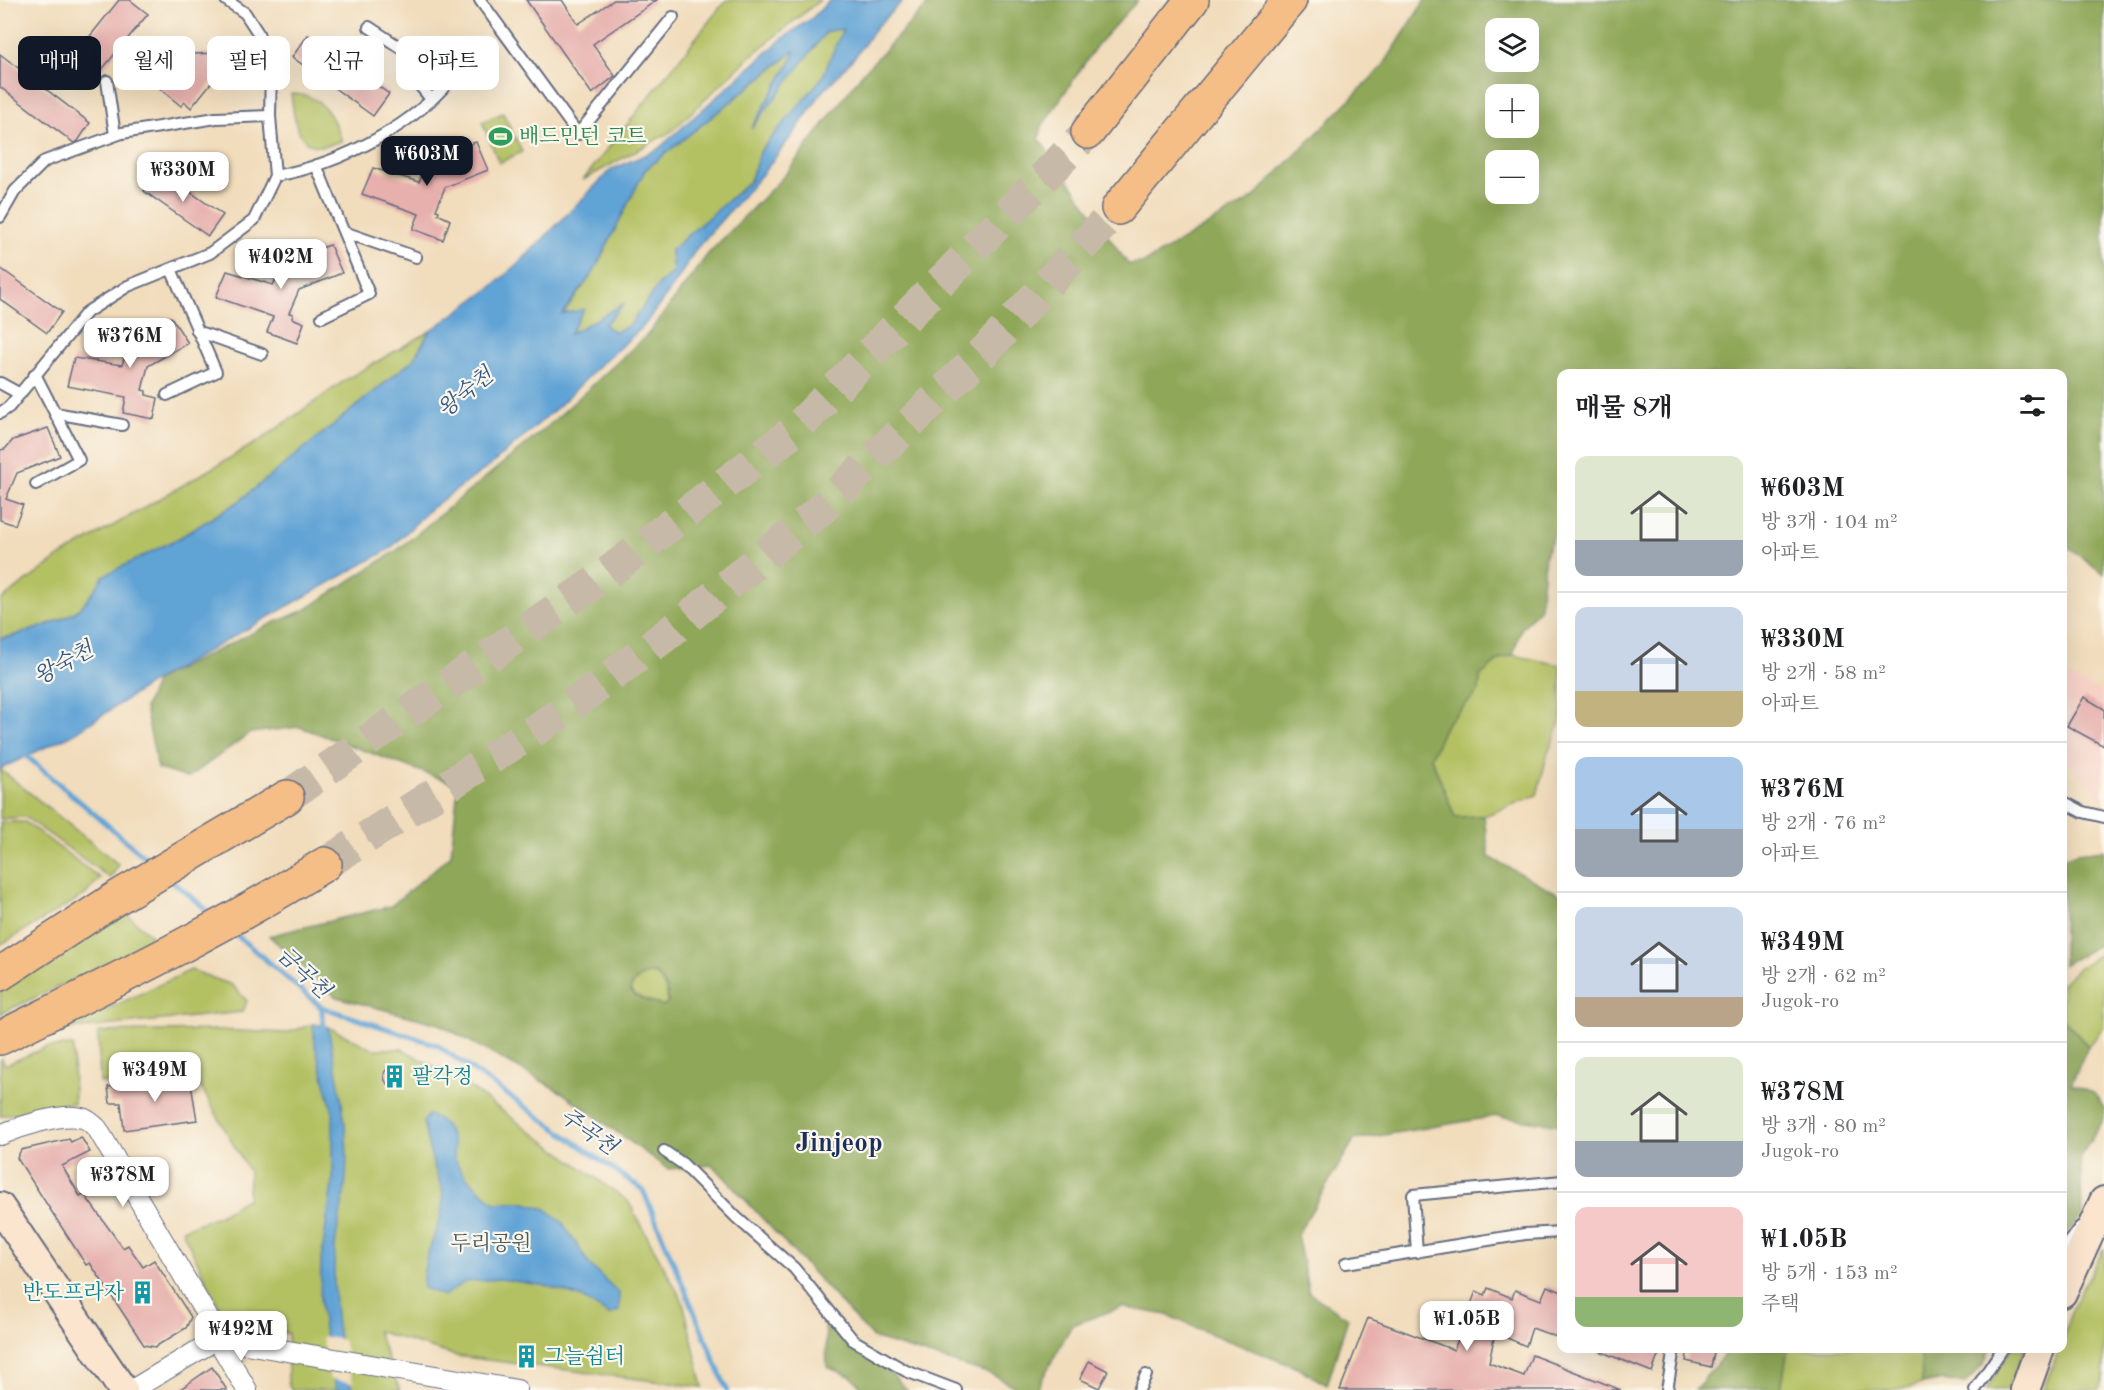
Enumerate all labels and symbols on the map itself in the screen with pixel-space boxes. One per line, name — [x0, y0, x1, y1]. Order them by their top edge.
sports icon: 배드민턴 코트 — [488, 124, 514, 150]
place label: 배드민턴 코트 — [519, 125, 647, 148]
pin: ₩603M — [385, 136, 469, 187]
pin: ₩330M — [141, 152, 225, 203]
pin: ₩402M — [239, 239, 323, 290]
pin: ₩376M — [88, 318, 172, 369]
water label: 왕숙천 — [433, 362, 499, 422]
water label: 왕숙천 — [30, 636, 99, 689]
water label: 금곡천 — [272, 942, 336, 1004]
pin: ₩349M — [113, 1052, 197, 1103]
building icon: 팔각정 — [381, 1064, 407, 1090]
place label: 팔각정 — [412, 1065, 473, 1088]
water label: 주곡천 — [556, 1103, 623, 1160]
district label: Jinjeop — [795, 1130, 883, 1157]
pin: ₩378M — [81, 1157, 165, 1208]
park label: 두리공원 — [450, 1232, 532, 1255]
building icon: 반도프라자 — [129, 1280, 155, 1306]
place label: 반도프라자 — [23, 1281, 125, 1304]
pin: ₩1.05B — [1418, 1301, 1516, 1352]
pin: ₩492M — [199, 1311, 283, 1362]
building icon: 그늘쉼터 — [513, 1344, 539, 1370]
place label: 그늘쉼터 — [544, 1345, 625, 1368]

